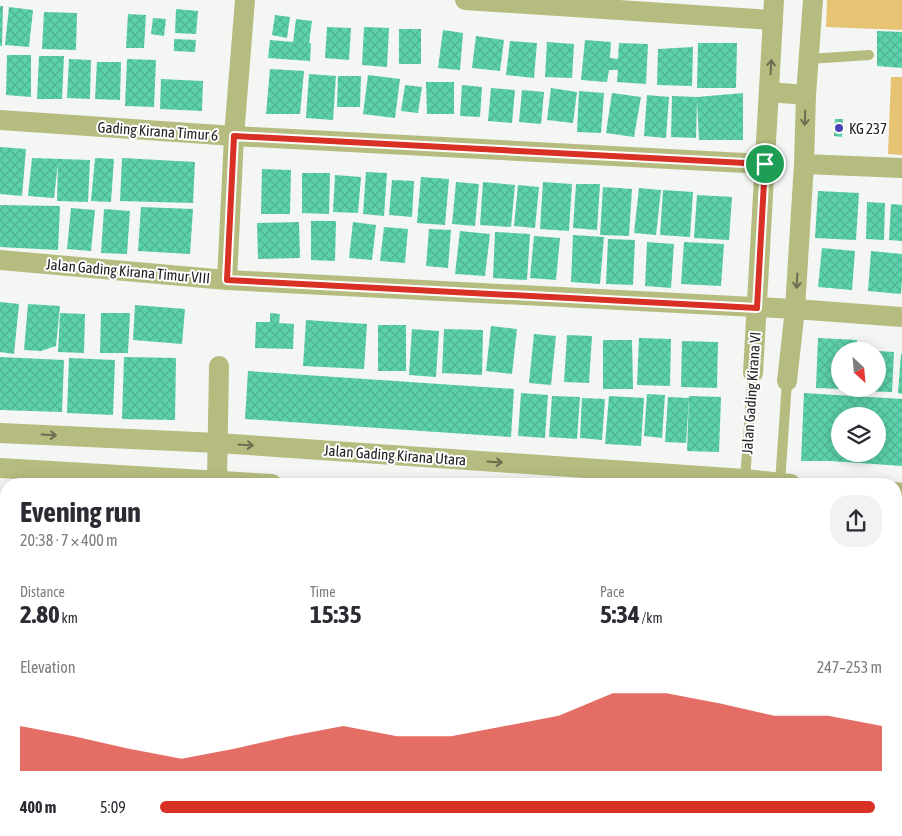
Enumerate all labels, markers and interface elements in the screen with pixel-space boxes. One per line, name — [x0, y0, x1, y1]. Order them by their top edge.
one-way arrow — [766, 59, 775, 75]
one-way arrow — [801, 110, 810, 126]
street label: Gading Kirana Timur 6 — [97, 118, 219, 144]
place label: KG 237 — [849, 120, 887, 137]
marker: KG 237 — [833, 122, 845, 134]
pin — [744, 143, 786, 185]
icon: arrive — [751, 150, 779, 178]
street label: Jalan Gading Kirana Timur VIII — [45, 255, 211, 287]
one-way arrow — [792, 272, 801, 288]
street label: Jalan Gading Kirana VI — [738, 331, 764, 455]
north arrow — [831, 342, 886, 398]
map controls — [831, 342, 886, 462]
button: layers — [831, 407, 886, 462]
one-way arrow — [40, 431, 56, 440]
one-way arrow — [238, 440, 254, 449]
street label: Jalan Gading Kirana Utara — [323, 442, 467, 468]
one-way arrow — [487, 457, 503, 467]
button: share — [830, 495, 882, 547]
text: Evening run — [20, 496, 141, 528]
text: 20:38 · 7 × 400 m — [20, 531, 118, 549]
text: Distance — [20, 584, 65, 600]
text: Time — [310, 584, 336, 600]
text: Pace — [600, 584, 625, 600]
text: 2.80 — [20, 600, 60, 628]
text: 15:35 — [310, 600, 361, 628]
text: 5:34 — [600, 600, 640, 628]
text: km — [60, 610, 78, 626]
text: /km — [640, 610, 663, 626]
text: Elevation — [20, 658, 75, 676]
text: 247–253 m — [817, 658, 882, 676]
text: 400 m — [20, 798, 56, 816]
text: 5:09 — [100, 798, 126, 816]

